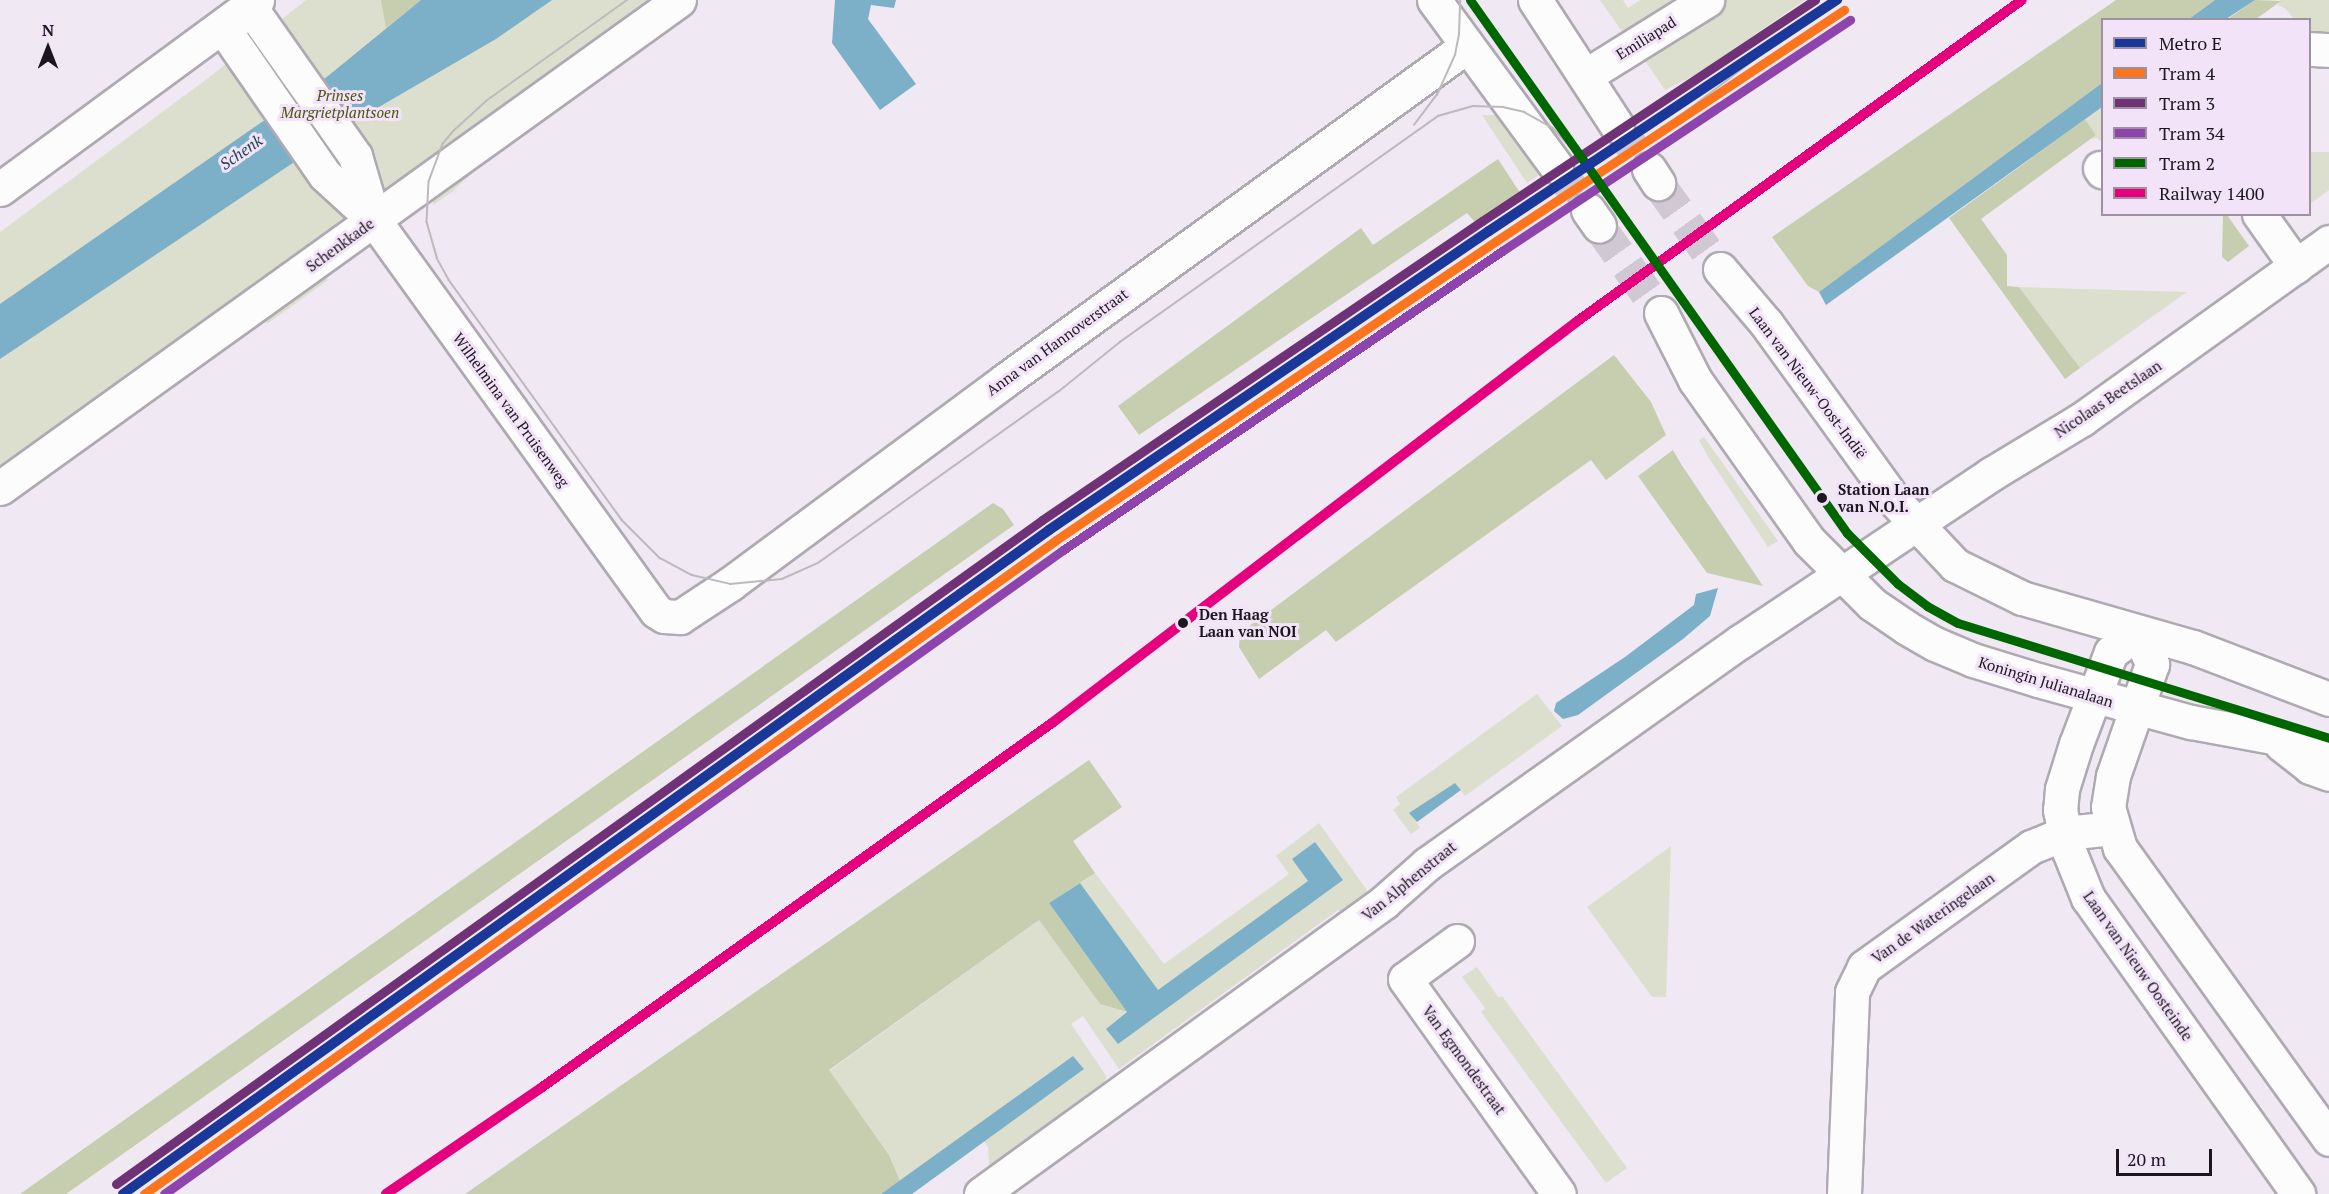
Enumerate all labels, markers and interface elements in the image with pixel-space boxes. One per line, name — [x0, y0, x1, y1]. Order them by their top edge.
street label: Emiliapad — [1613, 13, 1679, 63]
north arrow — [18, 18, 78, 78]
legend — [2101, 18, 2311, 216]
text: N — [42, 19, 54, 41]
text: Metro E — [2159, 31, 2222, 55]
text: Tram 4 — [2159, 61, 2215, 85]
park label: Prinses Margrietplantsoen — [281, 86, 399, 121]
text: Tram 3 — [2159, 91, 2215, 115]
text: Tram 34 — [2159, 121, 2225, 145]
water label: Schenk — [216, 130, 266, 174]
text: Tram 2 — [2159, 151, 2215, 175]
text: Railway 1400 — [2159, 181, 2264, 205]
street label: Schenkkade — [303, 214, 377, 276]
street label: Anna van Hannoverstraat — [983, 285, 1131, 399]
street label: Laan van Nieuw-Oost-Indië — [1745, 304, 1871, 462]
street label: Wilhelmina van Pruisenweg — [449, 329, 573, 491]
street label: Nicolaas Beetslaan — [2051, 357, 2165, 441]
place label: Station Laan van N.O.I. — [1838, 480, 1929, 515]
marker: Station Laan van N.O.I. — [1811, 487, 1833, 509]
place label: Den Haag Laan van NOI — [1199, 605, 1297, 640]
marker: Den Haag Laan van NOI — [1172, 612, 1194, 634]
street label: Koningin Julianalaan — [1976, 653, 2116, 711]
street label: Van Alphenstraat — [1358, 837, 1460, 925]
street label: Van de Wateringelaan — [1868, 869, 1998, 967]
street label: Laan van Nieuw Oosteinde — [2080, 888, 2196, 1044]
street label: Van Egmondestraat — [1418, 1002, 1510, 1118]
scale bar — [2119, 1137, 2215, 1175]
text: 20 m — [2127, 1147, 2166, 1171]

